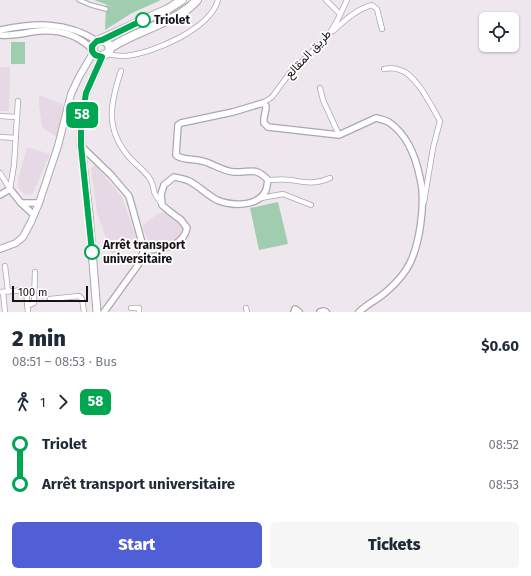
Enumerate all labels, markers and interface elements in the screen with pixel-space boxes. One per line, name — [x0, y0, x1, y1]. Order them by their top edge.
marker: Triolet — [135, 12, 151, 28]
map controls — [479, 12, 519, 52]
button: locate — [479, 12, 519, 52]
place label: Triolet — [154, 13, 190, 27]
street label: طريق المقالع — [282, 27, 336, 83]
line badge: 58 — [64, 102, 100, 128]
text: 58 — [74, 106, 90, 123]
place label: Arrêt transport universitaire — [102, 238, 186, 266]
marker: Arrêt transport universitaire — [84, 244, 100, 260]
scale bar — [12, 284, 88, 303]
text: 100 m — [18, 286, 47, 299]
text: 2 min — [12, 325, 66, 352]
text: $0.60 — [481, 337, 519, 355]
text: 08:51 – 08:53 · Bus — [12, 354, 117, 369]
icon: walk — [12, 391, 34, 413]
icon: forward — [52, 391, 74, 413]
text: 58 — [88, 393, 103, 410]
text: 1 — [40, 395, 46, 410]
text: Triolet — [42, 435, 87, 453]
text: 08:52 — [489, 437, 519, 452]
text: Arrêt transport universitaire — [42, 475, 235, 493]
text: 08:53 — [489, 477, 519, 492]
button: Start — [12, 522, 262, 568]
button: Tickets — [270, 522, 519, 568]

